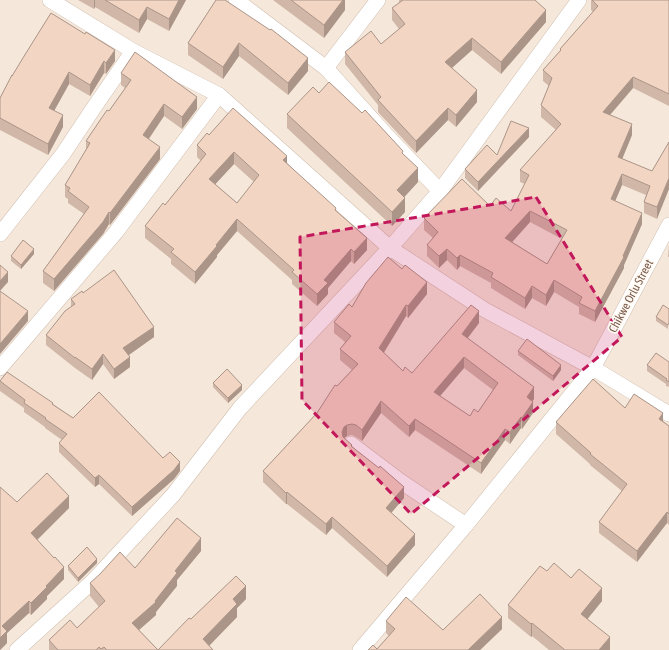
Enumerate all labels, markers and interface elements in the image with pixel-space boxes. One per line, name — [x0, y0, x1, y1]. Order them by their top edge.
street label: Chikwe Orlu Street — [606, 257, 656, 335]

